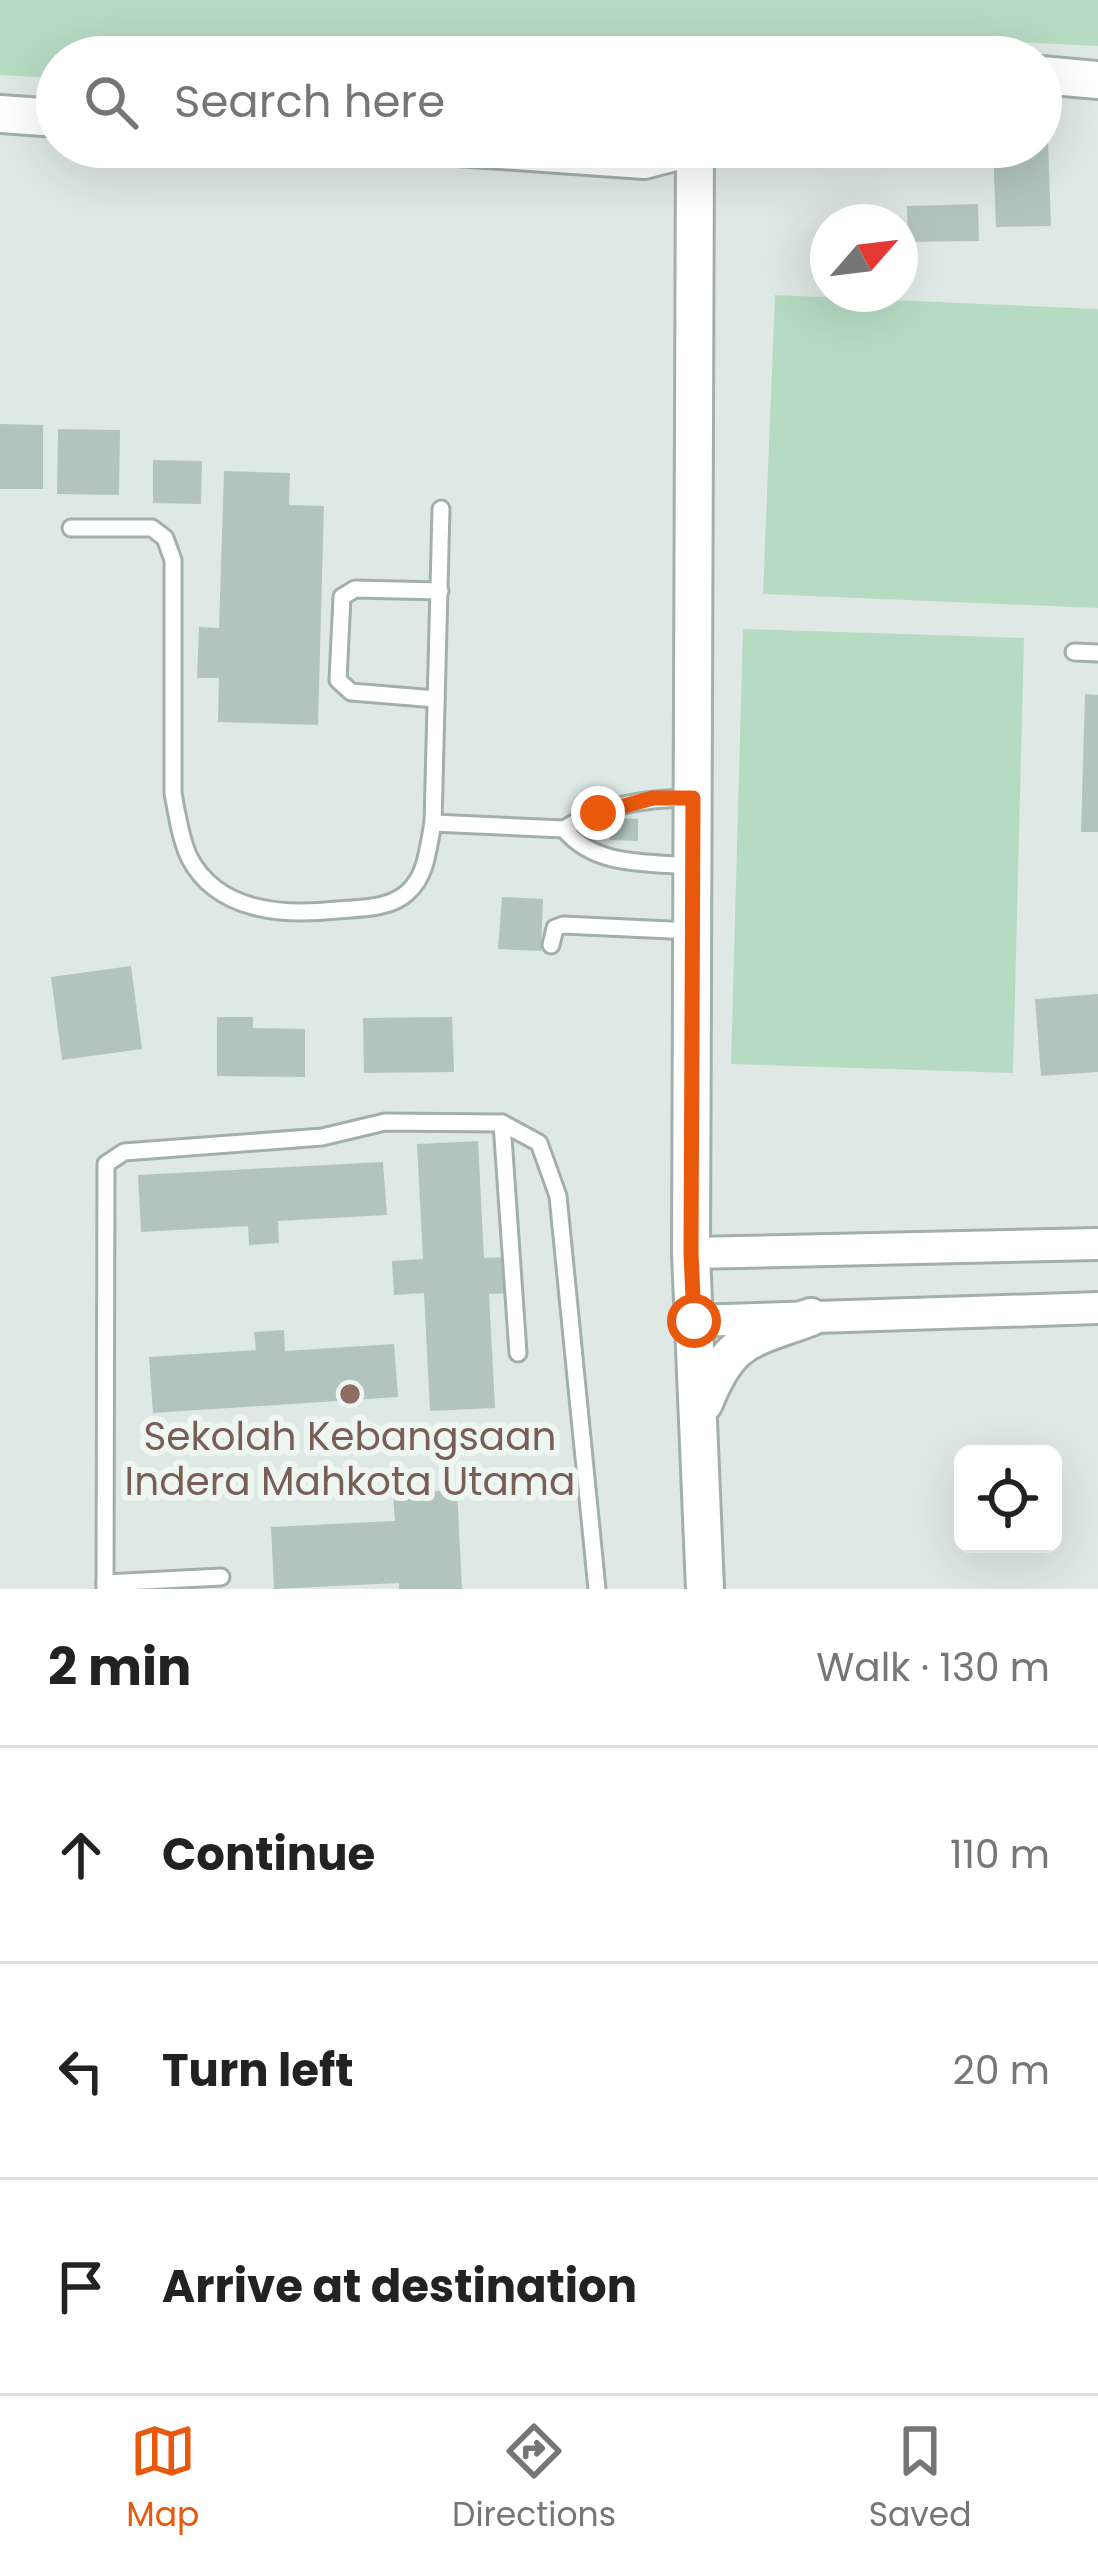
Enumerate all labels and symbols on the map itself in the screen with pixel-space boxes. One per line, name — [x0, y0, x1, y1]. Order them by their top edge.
north arrow — [810, 204, 918, 312]
route end — [571, 786, 625, 840]
route start — [667, 1294, 721, 1348]
marker: Sekolah Kebangsaan Indera Mahkota Utama — [337, 1381, 363, 1407]
place label: Sekolah Kebangsaan Indera Mahkota Utama — [125, 1409, 575, 1509]

